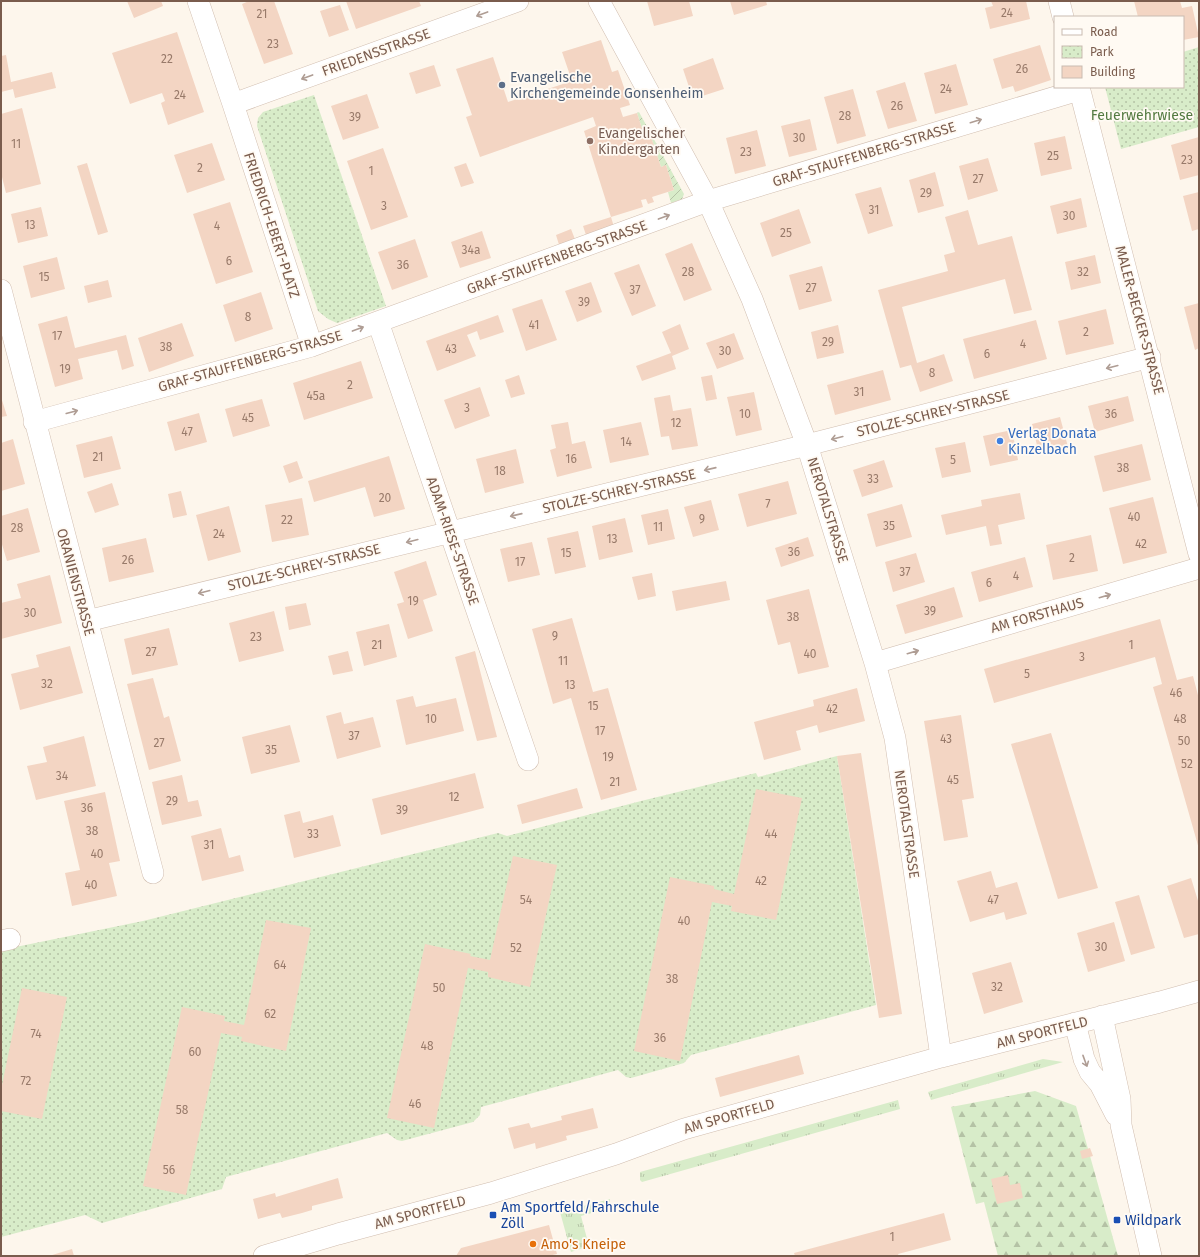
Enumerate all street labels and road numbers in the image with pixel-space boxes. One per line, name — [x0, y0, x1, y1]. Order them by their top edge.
street label: FRIEDENSSTRASSE — [320, 25, 433, 80]
street label: GRAF-STAUFFENBERG-STRASSE — [770, 118, 958, 191]
street label: FRIEDRICH-EBERT-PLATZ — [240, 150, 303, 300]
street label: GRAF-STAUFFENBERG-STRASSE — [465, 217, 650, 298]
street label: MALER-BECKER-STRASSE — [1111, 244, 1168, 396]
street label: GRAF-STAUFFENBERG-STRASSE — [156, 327, 344, 396]
street label: STOLZE-SCHREY-STRASSE — [855, 386, 1011, 441]
street label: NEROTALSTRASSE — [803, 455, 852, 565]
street label: STOLZE-SCHREY-STRASSE — [541, 466, 697, 517]
street label: ADAM-RIESE-STRASSE — [423, 475, 483, 608]
street label: ORANIENSTRASSE — [53, 527, 98, 638]
street label: STOLZE-SCHREY-STRASSE — [226, 540, 382, 595]
street label: AM FORSTHAUS — [989, 594, 1086, 637]
street label: NEROTALSTRASSE — [890, 769, 923, 880]
street label: AM SPORTFELD — [995, 1013, 1090, 1052]
street label: AM SPORTFELD — [682, 1095, 777, 1138]
street label: AM SPORTFELD — [373, 1192, 468, 1233]

